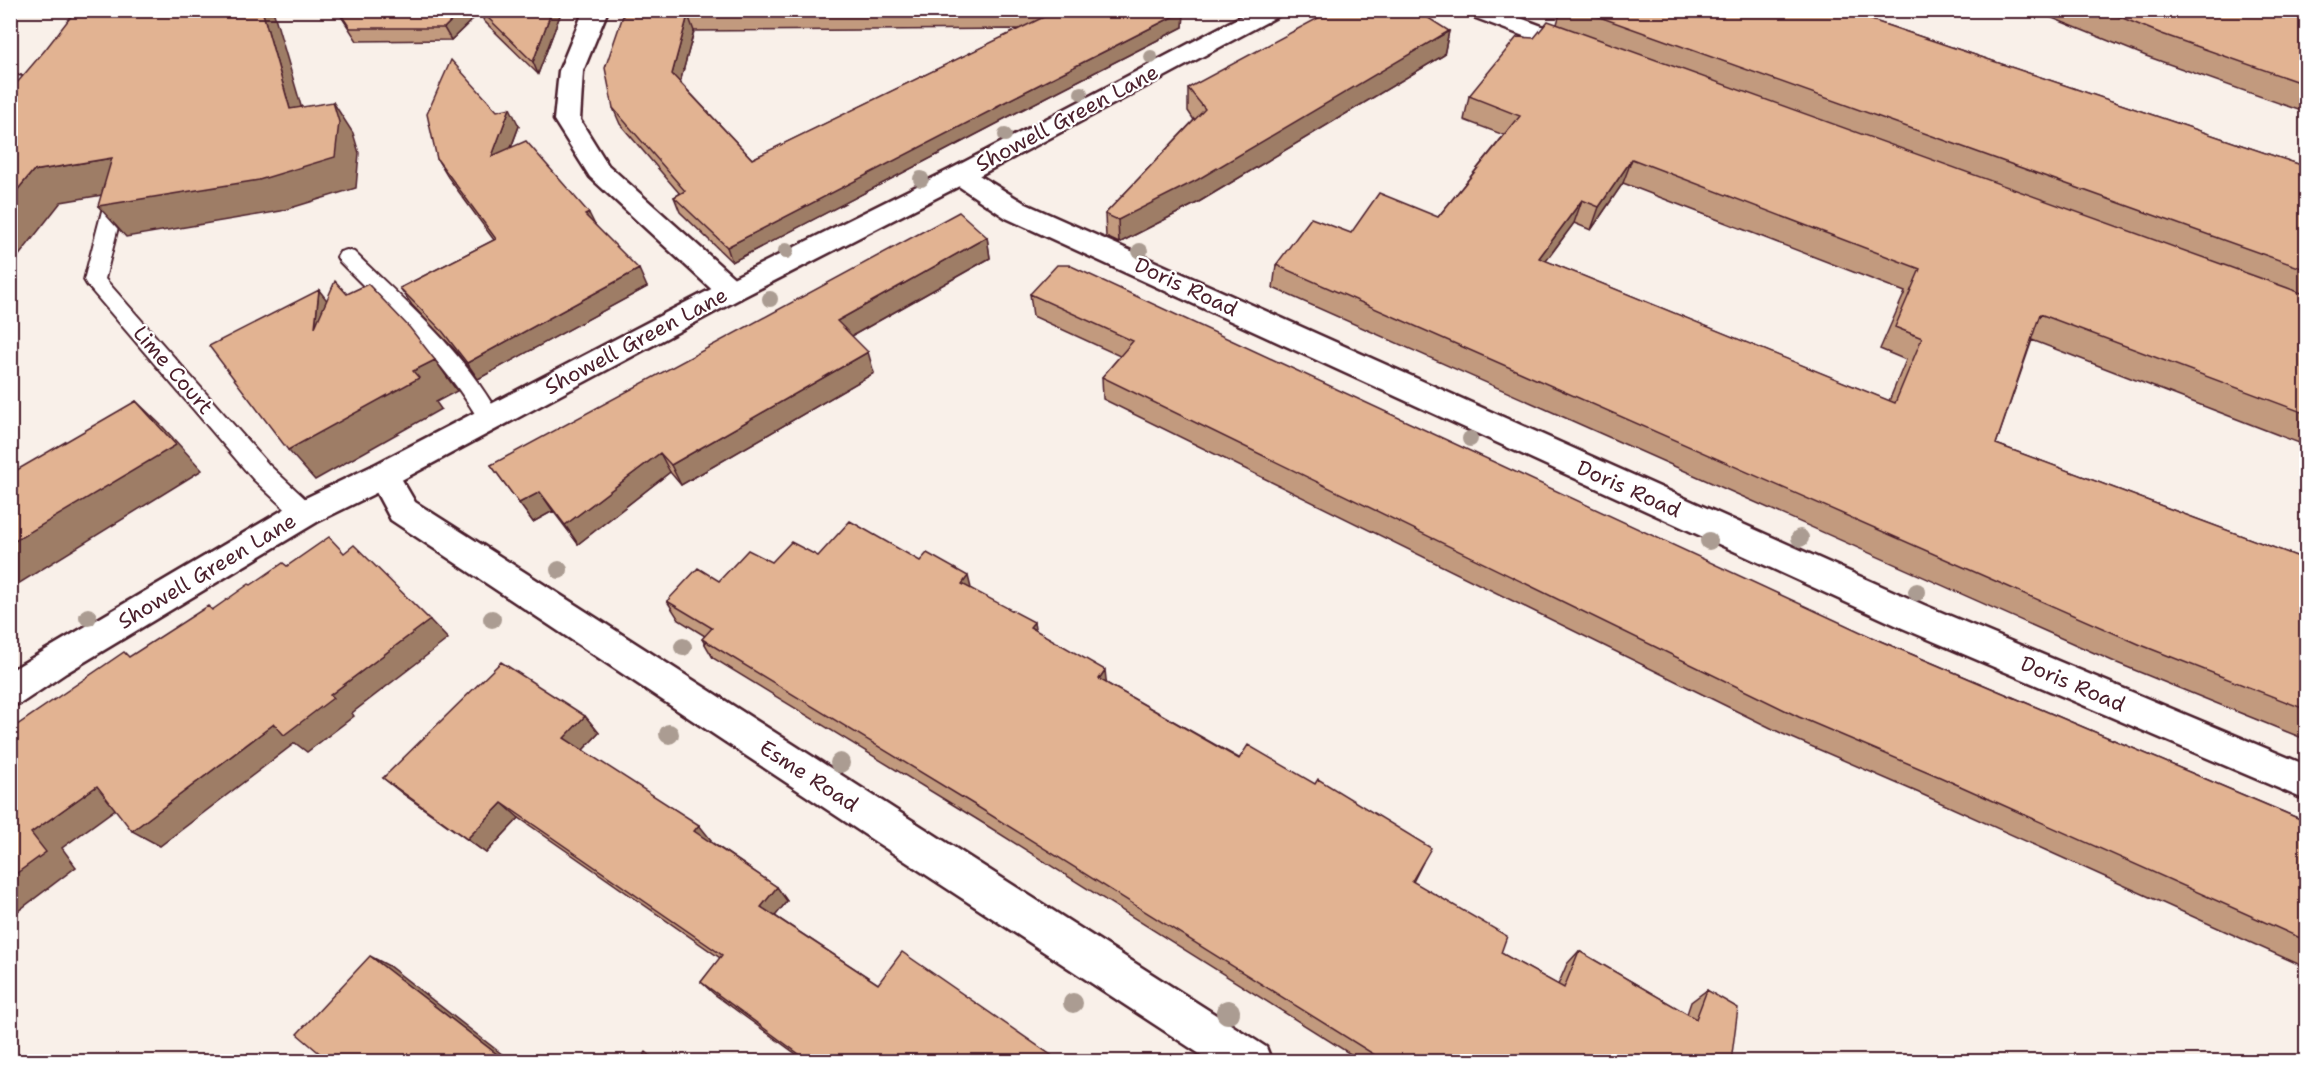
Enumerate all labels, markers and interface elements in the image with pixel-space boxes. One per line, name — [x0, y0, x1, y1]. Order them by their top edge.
street label: Showell Green Lane — [971, 58, 1163, 178]
street label: Doris Road — [1130, 251, 1242, 323]
street label: Showell Green Lane — [540, 281, 732, 401]
street label: Lime Court — [127, 320, 219, 420]
street label: Doris Road — [1573, 454, 1685, 524]
street label: Showell Green Lane — [113, 507, 301, 635]
street label: Doris Road — [2016, 649, 2130, 719]
street label: Esme Road — [754, 734, 864, 818]

